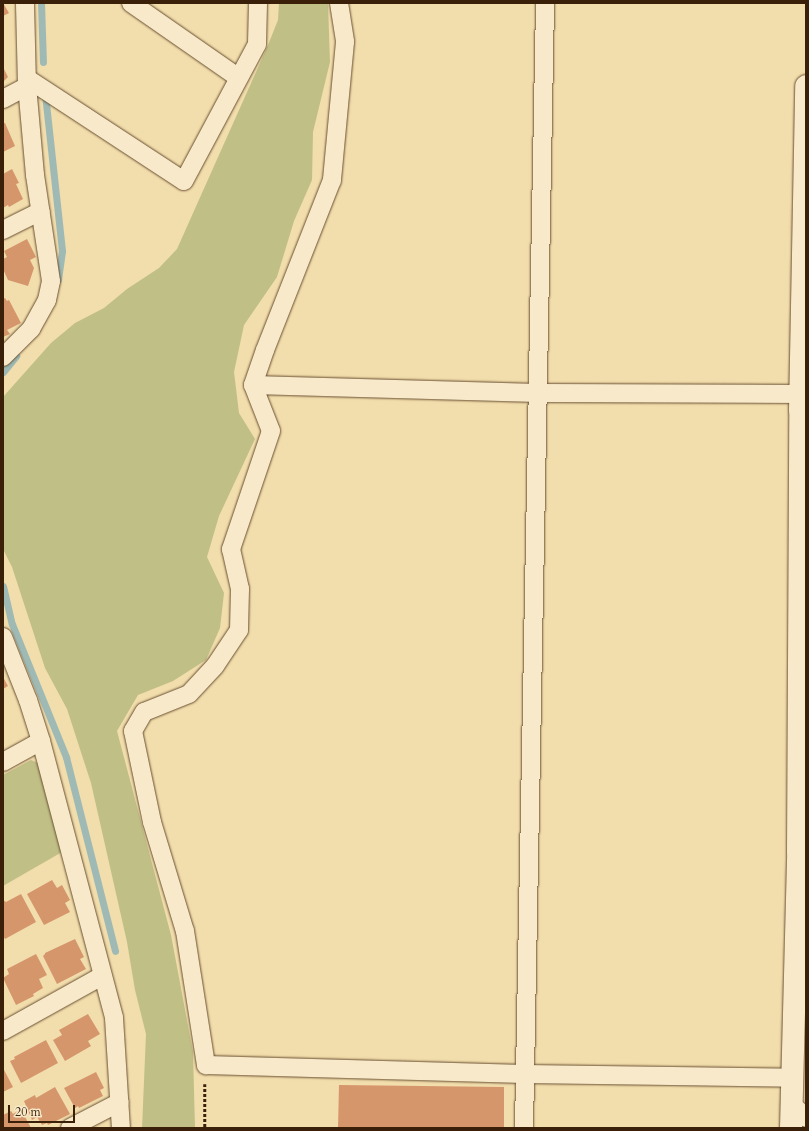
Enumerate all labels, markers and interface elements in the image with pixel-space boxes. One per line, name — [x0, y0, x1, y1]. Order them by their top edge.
scale bar — [10, 1097, 77, 1123]
text: 20 m — [15, 1104, 41, 1120]

